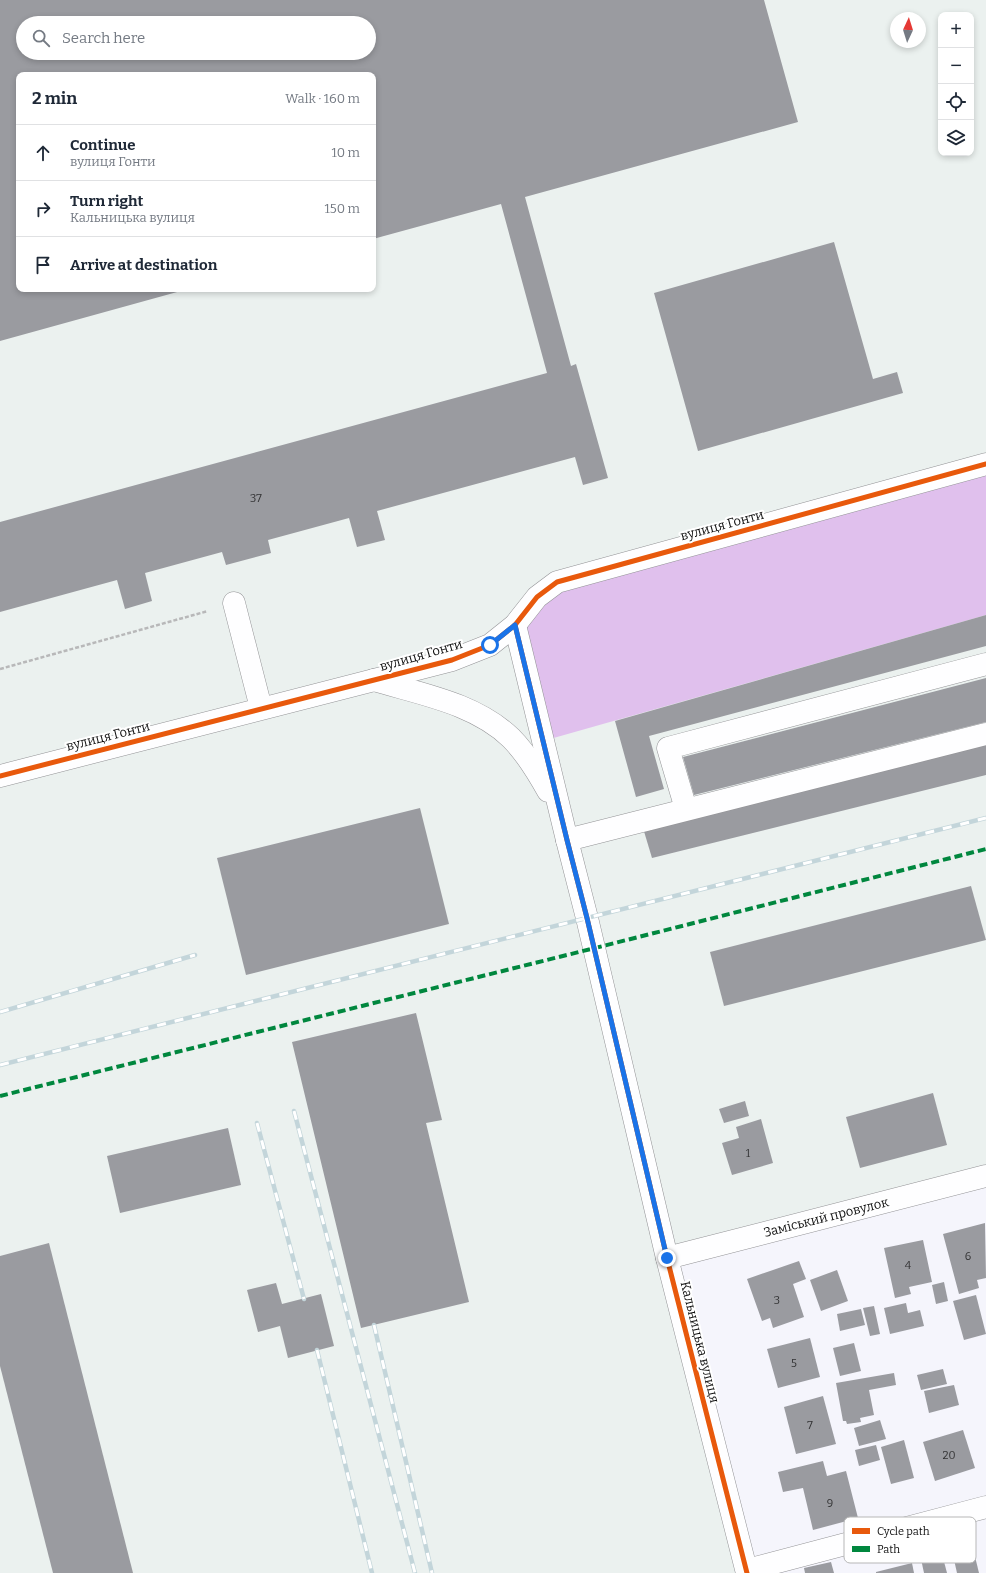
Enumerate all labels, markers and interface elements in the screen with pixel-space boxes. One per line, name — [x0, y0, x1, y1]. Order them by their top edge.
north arrow — [890, 12, 926, 48]
map controls — [938, 12, 974, 156]
button: + — [938, 12, 974, 48]
search box — [16, 16, 376, 60]
icon: search — [30, 27, 52, 49]
text: Search here — [62, 29, 145, 47]
button: − — [938, 48, 974, 84]
button: locate — [938, 84, 974, 120]
text: 2 min — [32, 88, 77, 109]
text: Walk · 160 m — [285, 91, 360, 106]
button: layers — [938, 120, 974, 156]
text: Continue — [70, 136, 136, 154]
icon: ahead — [32, 142, 54, 164]
text: 10 m — [331, 145, 360, 160]
text: вулиця Гонти — [70, 154, 156, 169]
text: Turn right — [70, 192, 143, 210]
icon: right — [32, 198, 54, 220]
text: 150 m — [324, 201, 360, 216]
text: Кальницька вулиця — [70, 210, 195, 225]
icon: arrive — [32, 254, 54, 276]
text: Arrive at destination — [70, 256, 217, 274]
house number: 37 — [250, 492, 262, 505]
street label: вулиця Гонти — [679, 507, 766, 543]
street label: вулиця Гонти — [378, 636, 465, 674]
route start — [481, 636, 499, 654]
street label: вулиця Гонти — [65, 718, 152, 754]
house number: 1 — [746, 1147, 751, 1160]
street label: Заміський провулок — [762, 1194, 890, 1240]
route end — [658, 1249, 676, 1267]
house number: 6 — [965, 1250, 971, 1263]
house number: 4 — [905, 1259, 912, 1272]
street label: Кальницька вулиця — [678, 1280, 722, 1404]
house number: 3 — [774, 1294, 780, 1307]
house number: 5 — [791, 1357, 797, 1370]
house number: 7 — [807, 1419, 813, 1432]
house number: 20 — [942, 1449, 956, 1462]
house number: 9 — [827, 1497, 833, 1510]
legend — [844, 1517, 976, 1563]
text: Cycle path — [877, 1525, 930, 1538]
text: Path — [877, 1543, 900, 1556]

